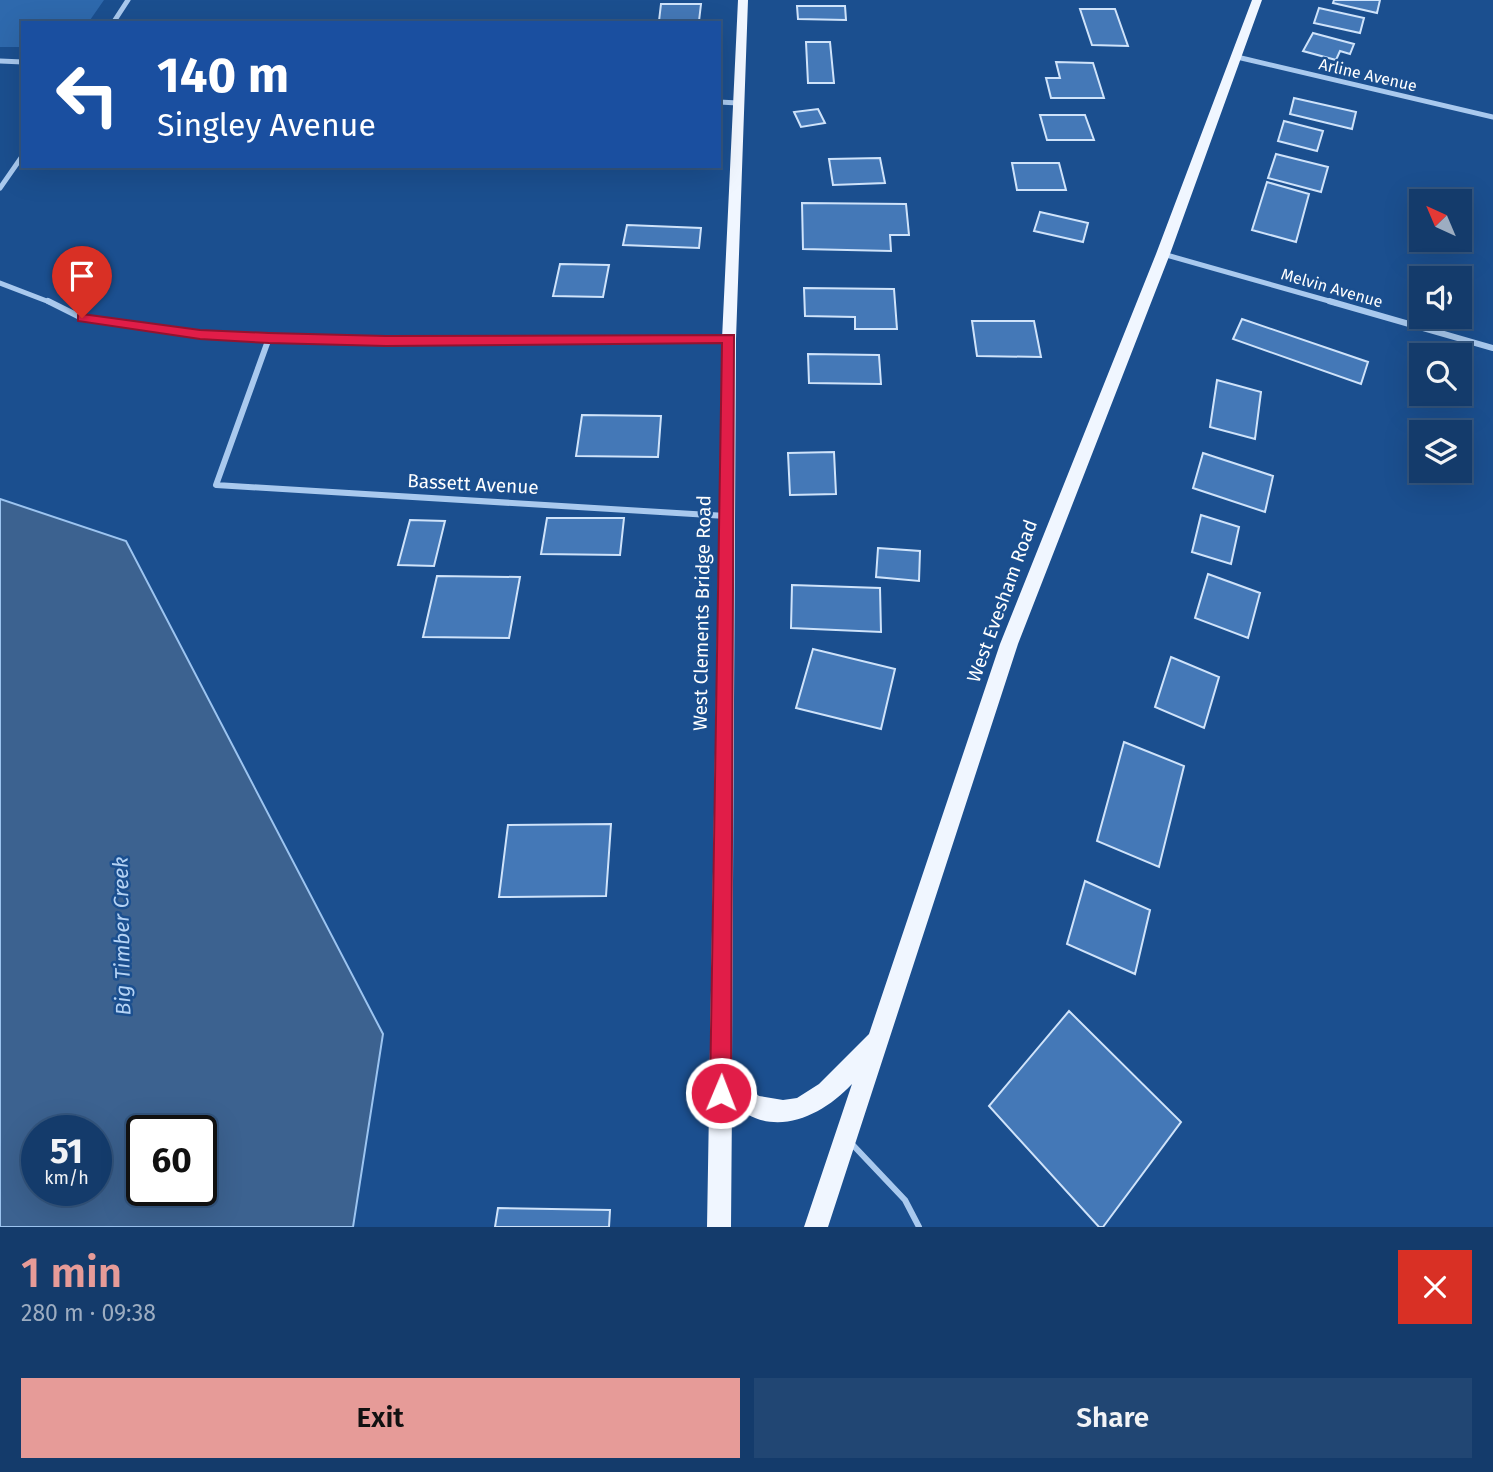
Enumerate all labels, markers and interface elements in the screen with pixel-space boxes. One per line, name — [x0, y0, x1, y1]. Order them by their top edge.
text: 140 m — [157, 46, 289, 105]
icon: left — [42, 49, 133, 140]
street label: Arline Avenue — [1317, 54, 1419, 96]
text: Singley Avenue — [157, 106, 376, 144]
north arrow — [1409, 189, 1472, 252]
map controls — [1409, 189, 1472, 483]
pin — [52, 246, 112, 318]
icon: arrive — [63, 257, 101, 295]
street label: Melvin Avenue — [1279, 264, 1385, 312]
button: sound — [1409, 266, 1472, 329]
button: search — [1409, 343, 1472, 406]
button: layers — [1409, 420, 1472, 483]
street label: Bassett Avenue — [407, 469, 539, 499]
street label: West Clements Bridge Road — [688, 495, 716, 731]
street label: West Evesham Road — [962, 516, 1042, 686]
water label: Big Timber Creek — [108, 856, 136, 1016]
position arrow — [684, 1056, 758, 1130]
speed limit sign: 60 — [126, 1115, 217, 1206]
text: 51 — [50, 1130, 83, 1172]
text: km/h — [44, 1167, 89, 1189]
text: 1 min — [21, 1248, 122, 1298]
button: close — [1398, 1250, 1472, 1324]
text: 280 m · 09:38 — [21, 1299, 156, 1327]
button: Exit — [21, 1378, 740, 1458]
button: Share — [754, 1378, 1472, 1458]

